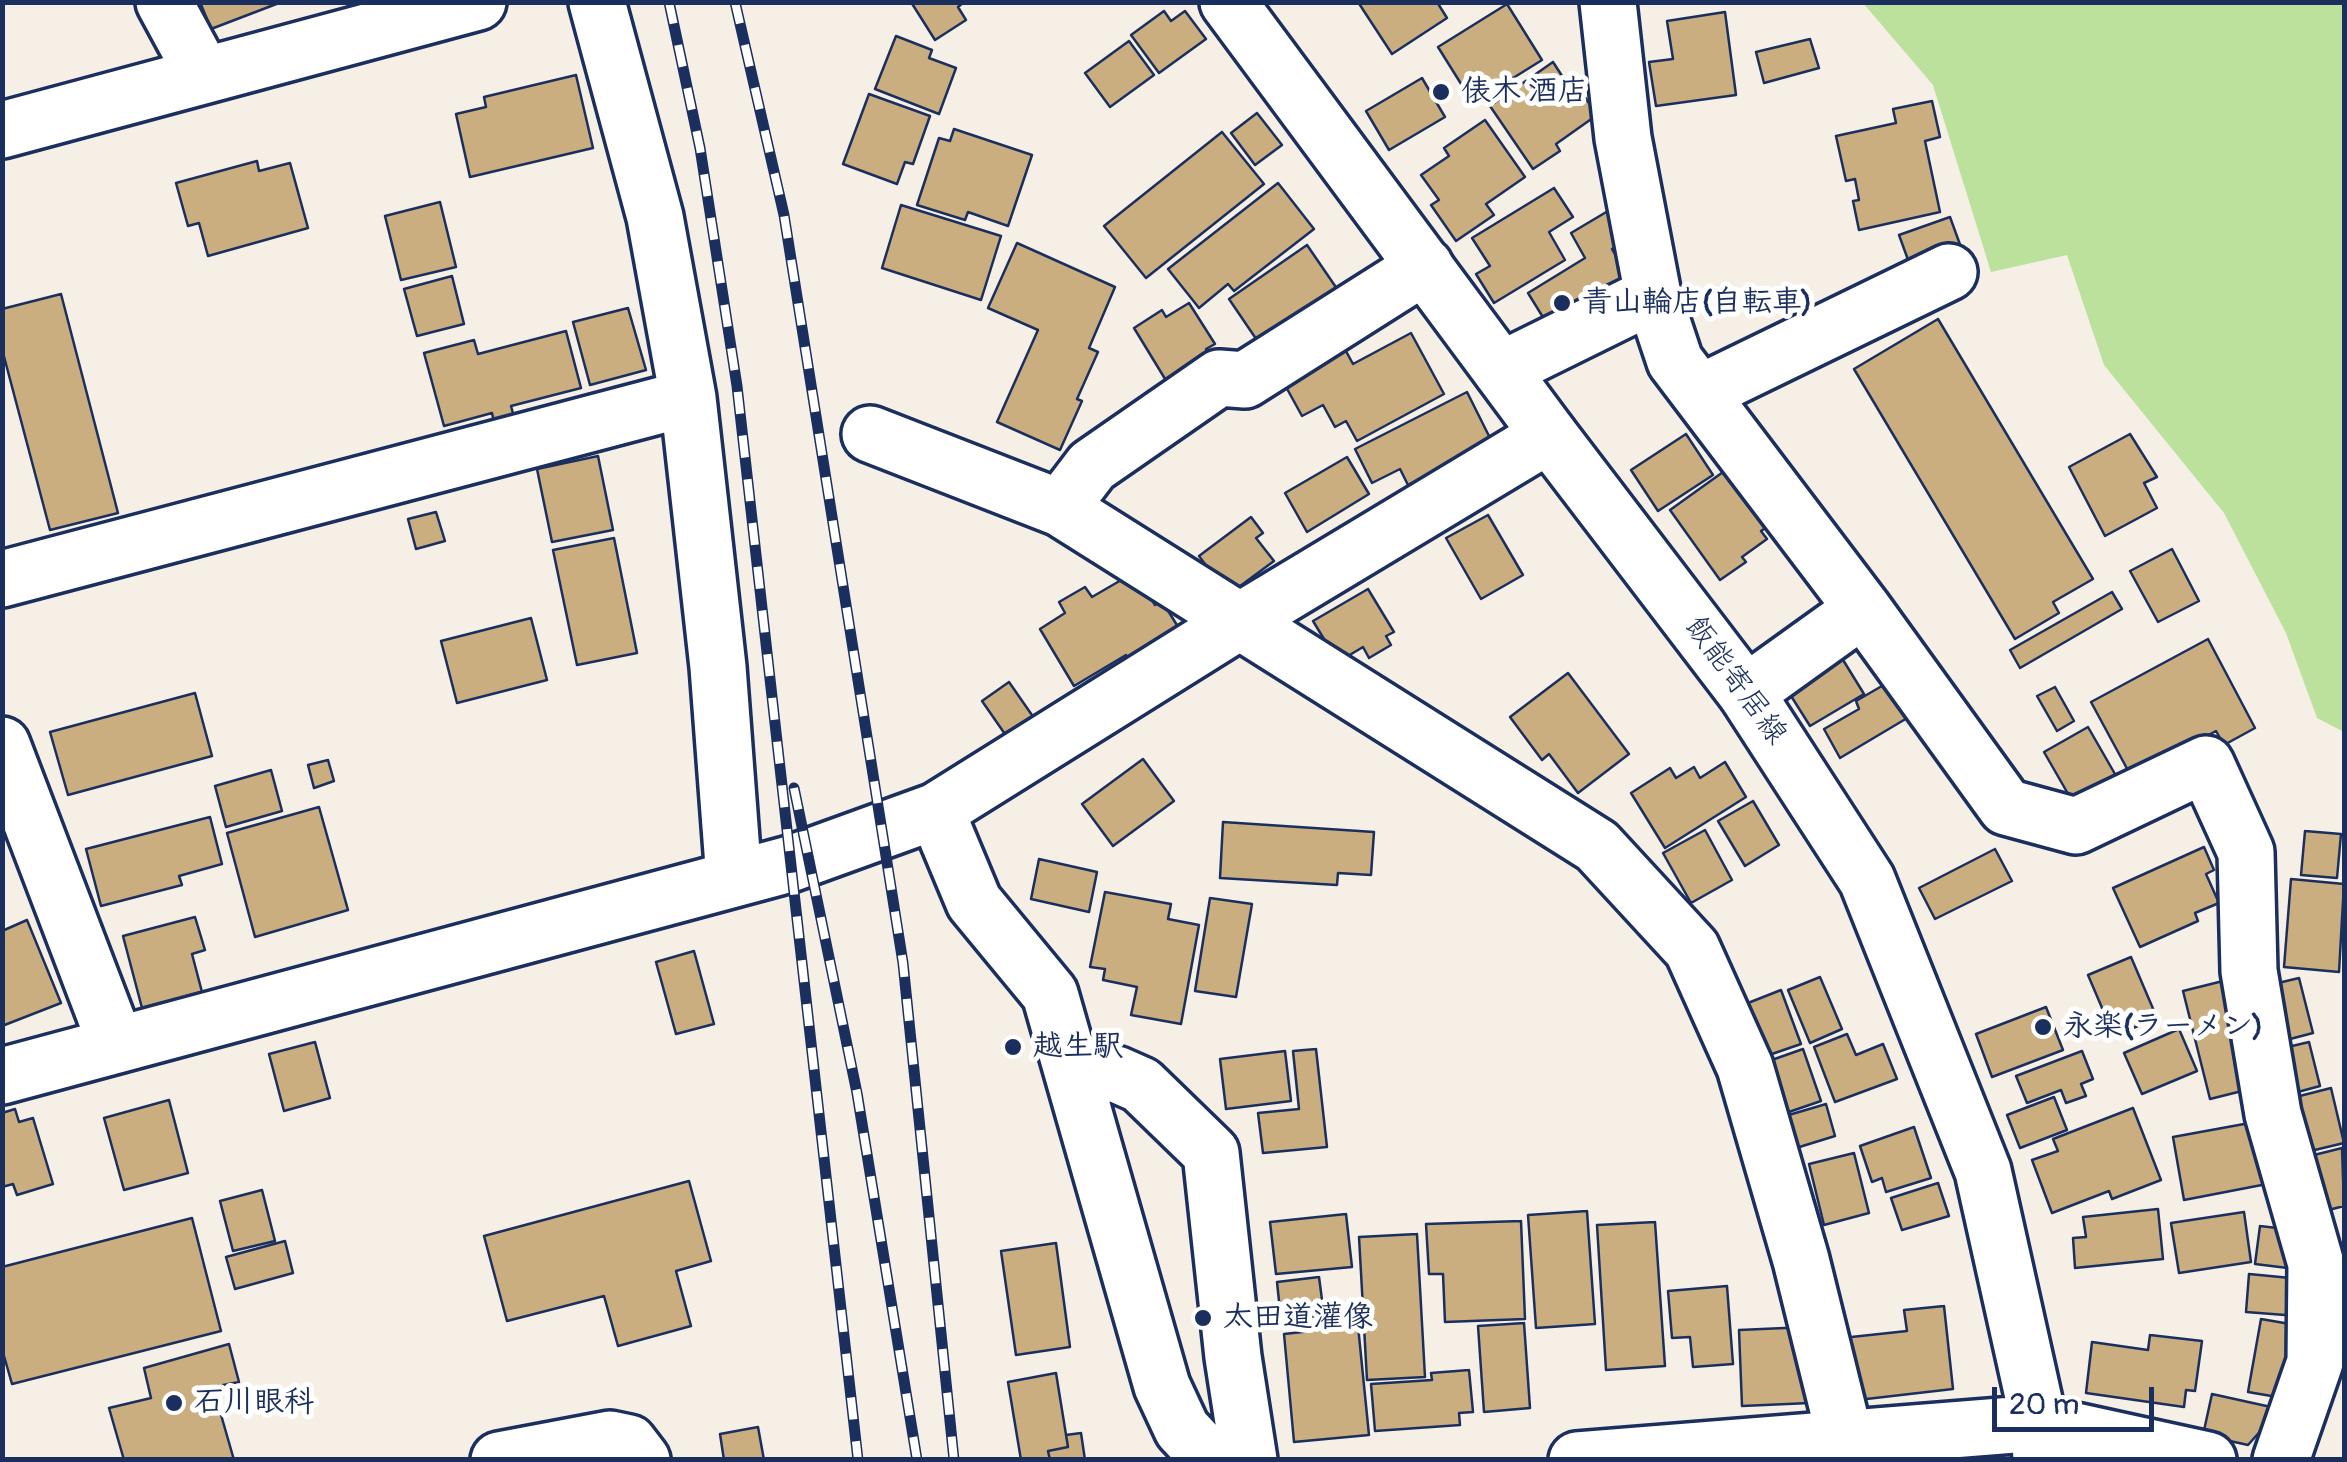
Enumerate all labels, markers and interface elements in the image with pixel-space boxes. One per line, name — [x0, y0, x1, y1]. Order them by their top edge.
place label: 俵木 酒店 — [1461, 74, 1588, 110]
marker: 俵木 酒店 — [1430, 81, 1452, 103]
place label: 青山輪店(自転車) — [1582, 285, 1812, 321]
marker: 青山輪店(自転車) — [1551, 292, 1573, 314]
street label: 飯能寄居線 — [1676, 610, 1794, 752]
place label: 永楽(ラーメン) — [2063, 1009, 2263, 1045]
marker: 永楽(ラーメン) — [2032, 1016, 2054, 1038]
place label: 越生駅 — [1033, 1029, 1123, 1065]
marker: 越生駅 — [1002, 1036, 1024, 1058]
place label: 太田道灌像 — [1223, 1300, 1373, 1336]
marker: 太田道灌像 — [1192, 1307, 1214, 1329]
scale bar — [1997, 1367, 2160, 1429]
place label: 石川眼科 — [194, 1385, 314, 1421]
text: 20 m — [2009, 1386, 2079, 1423]
marker: 石川眼科 — [163, 1392, 185, 1414]

